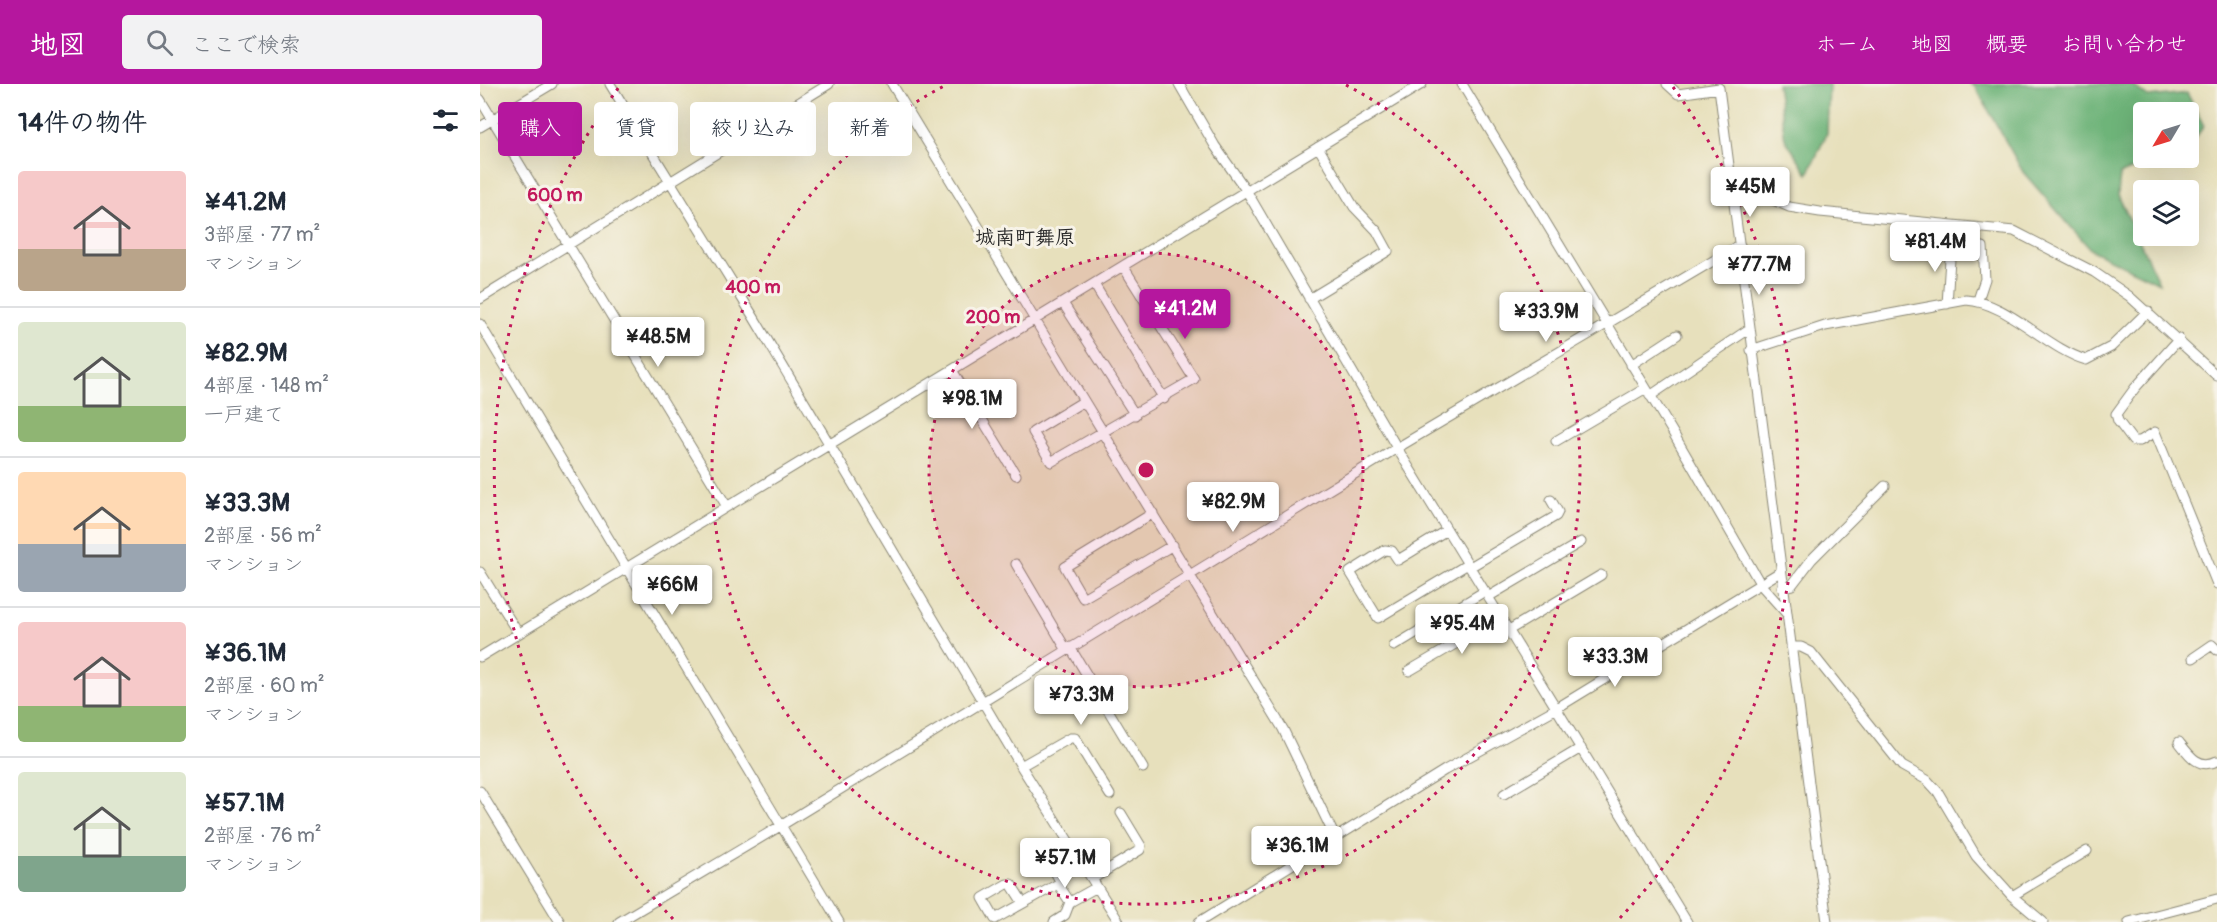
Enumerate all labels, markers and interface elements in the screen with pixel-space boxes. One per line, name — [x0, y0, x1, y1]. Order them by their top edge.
search box — [122, 15, 542, 69]
icon: search — [143, 26, 176, 59]
text: 地図 — [30, 28, 86, 63]
text: ここで検索 — [191, 31, 301, 59]
text: ホーム — [1816, 31, 1878, 58]
text: 地図 — [1911, 31, 1953, 58]
text: 概要 — [1986, 31, 2028, 58]
text: お問い合わせ — [2061, 31, 2187, 58]
chip: 購入 — [498, 102, 582, 156]
chip: 賃貸 — [594, 102, 678, 156]
chip: 絞り込み — [690, 102, 816, 156]
chip: 新着 — [828, 102, 912, 156]
north arrow — [2133, 102, 2199, 168]
map controls — [2133, 102, 2199, 246]
icon: filters — [429, 104, 462, 137]
text: 14件の物件 — [18, 107, 147, 139]
pin: ¥45M — [1714, 167, 1786, 218]
text: ¥45M — [1725, 174, 1775, 199]
button: layers — [2133, 180, 2199, 246]
text: 600 m — [528, 184, 582, 207]
text: ¥41.2M — [204, 186, 286, 218]
icon: home — [66, 195, 138, 267]
text: 3部屋 · 77 m² — [204, 222, 320, 247]
pin: ¥81.4M — [1886, 222, 1984, 273]
district label: 城南町舞原 — [975, 225, 1075, 250]
text: ¥81.4M — [1904, 229, 1966, 254]
pin: ¥77.7M — [1710, 245, 1808, 296]
text: マンション — [204, 251, 303, 276]
text: ¥77.7M — [1727, 252, 1791, 277]
text: 400 m — [726, 276, 780, 299]
pin: ¥41.2M — [1136, 289, 1234, 340]
pin: ¥33.9M — [1497, 292, 1595, 343]
text: ¥41.2M — [1153, 296, 1217, 321]
text: ¥33.9M — [1513, 299, 1579, 324]
text: 200 m — [966, 306, 1020, 329]
pin: ¥48.5M — [609, 317, 707, 368]
text: ¥48.5M — [625, 324, 691, 349]
text: ¥82.9M — [204, 337, 288, 369]
icon: home — [66, 346, 138, 418]
text: 4部屋 · 148 m² — [204, 373, 329, 398]
pin: ¥98.1M — [923, 379, 1021, 430]
text: ¥98.1M — [942, 386, 1002, 411]
text: 一戸建て — [204, 402, 284, 427]
centre of rings — [1136, 460, 1156, 480]
pin: ¥82.9M — [1184, 482, 1282, 533]
text: ¥33.3M — [204, 487, 290, 519]
text: ¥82.9M — [1201, 489, 1265, 514]
icon: home — [66, 496, 138, 568]
text: 2部屋 · 56 m² — [204, 523, 322, 548]
text: マンション — [204, 552, 303, 577]
pin: ¥66M — [636, 565, 708, 616]
text: ¥66M — [646, 572, 698, 597]
pin: ¥95.4M — [1413, 604, 1511, 655]
text: ¥95.4M — [1429, 611, 1495, 636]
text: ¥36.1M — [204, 637, 286, 669]
pin: ¥33.3M — [1566, 637, 1664, 688]
text: ¥33.3M — [1582, 644, 1648, 669]
icon: home — [66, 646, 138, 718]
text: 2部屋 · 60 m² — [204, 673, 325, 698]
pin: ¥73.3M — [1032, 675, 1130, 726]
text: ¥73.3M — [1048, 682, 1114, 707]
text: マンション — [204, 702, 303, 727]
text: ¥57.1M — [204, 787, 284, 819]
icon: home — [66, 796, 138, 868]
text: 2部屋 · 76 m² — [204, 823, 321, 848]
pin: ¥36.1M — [1248, 826, 1346, 877]
text: ¥36.1M — [1265, 833, 1329, 858]
pin: ¥57.1M — [1016, 838, 1114, 889]
text: ¥57.1M — [1034, 845, 1096, 870]
text: マンション — [204, 852, 303, 877]

